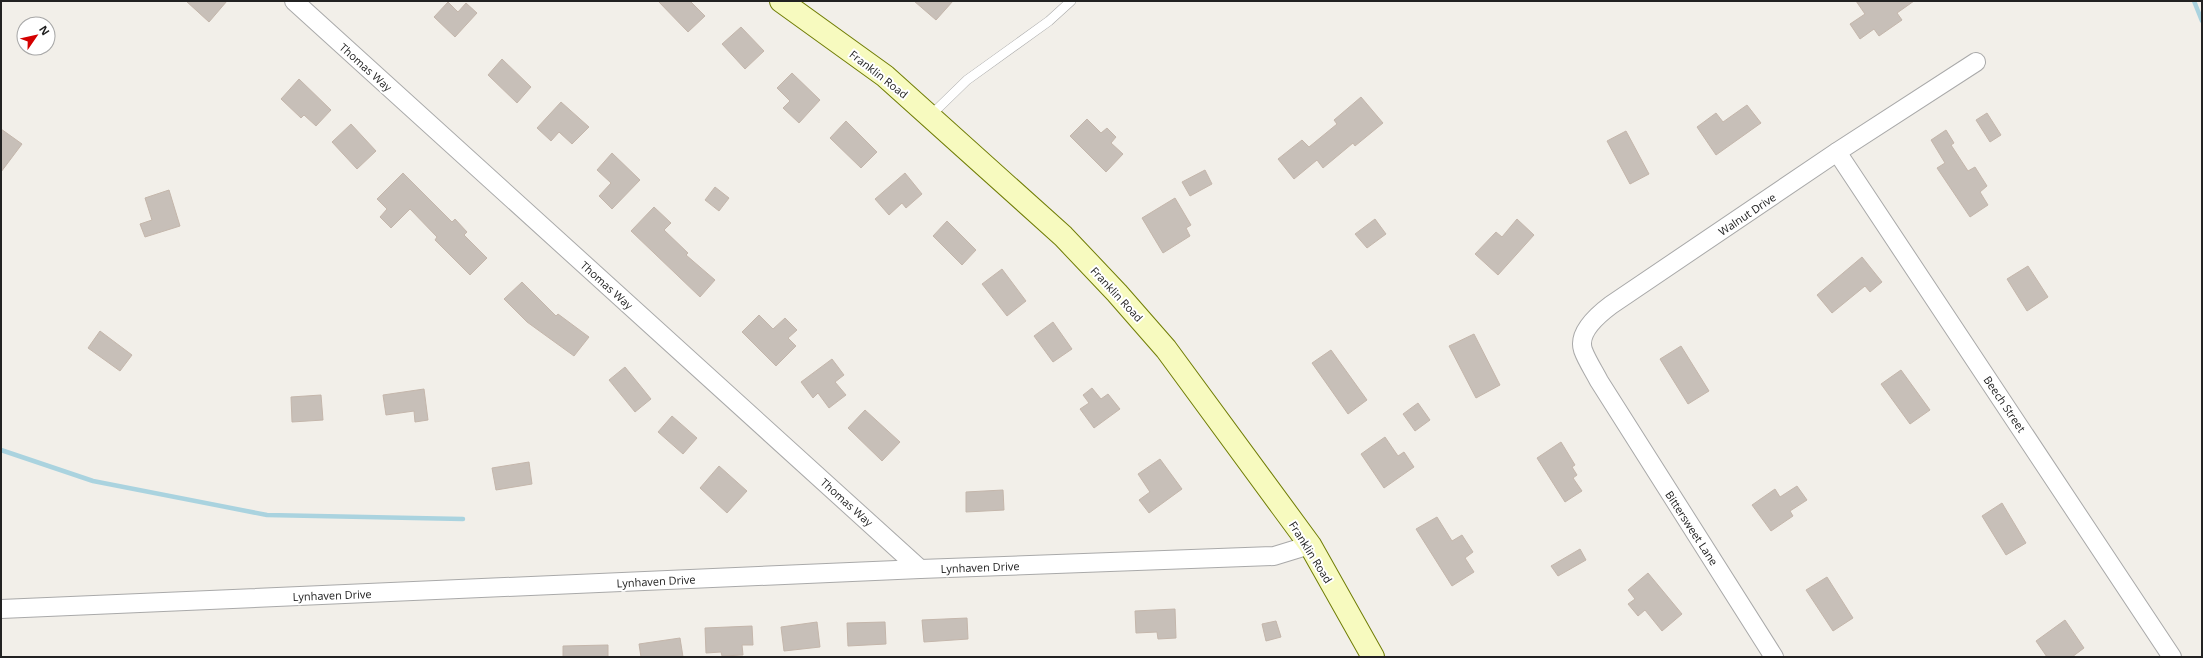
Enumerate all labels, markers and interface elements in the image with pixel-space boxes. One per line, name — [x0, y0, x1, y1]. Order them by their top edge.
north arrow — [16, 16, 56, 56]
text: N — [36, 22, 53, 38]
street label: Thomas Way — [337, 39, 396, 95]
street label: Franklin Road — [847, 46, 911, 102]
street label: Walnut Drive — [1715, 189, 1779, 239]
street label: Thomas Way — [578, 257, 637, 313]
street label: Franklin Road — [1088, 263, 1146, 325]
street label: Beech Street — [1981, 373, 2029, 435]
street label: Thomas Way — [818, 474, 877, 530]
street label: Bittersweet Lane — [1662, 488, 1722, 568]
street label: Franklin Road — [1286, 518, 1336, 586]
street label: Lynhaven Drive — [940, 558, 1020, 576]
street label: Lynhaven Drive — [616, 571, 696, 591]
street label: Lynhaven Drive — [292, 586, 372, 604]

